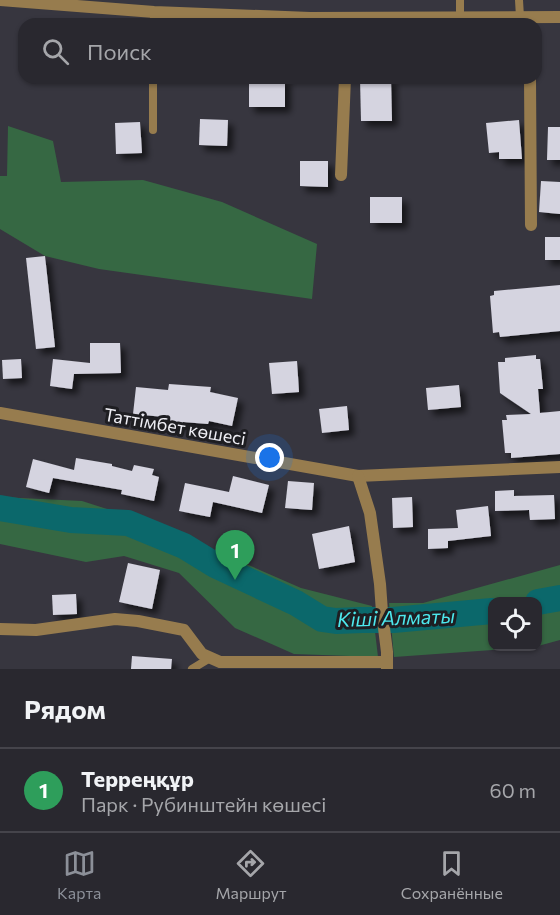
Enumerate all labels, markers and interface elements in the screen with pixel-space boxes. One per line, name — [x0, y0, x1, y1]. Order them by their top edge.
search box — [18, 18, 542, 84]
icon: search — [39, 35, 72, 68]
text: Поиск — [87, 38, 152, 65]
street label: Таттімбет көшесі — [102, 403, 248, 449]
your location — [255, 443, 284, 472]
pin: 1 — [216, 530, 254, 580]
map controls — [488, 597, 542, 651]
button: locate — [488, 597, 542, 651]
water label: Кіші Алматы — [337, 603, 455, 631]
text: Рядом — [24, 693, 106, 724]
text: Терреңқұр — [81, 765, 194, 792]
text: 1 — [39, 778, 48, 802]
text: 60 m — [490, 778, 536, 802]
text: Парк · Рубинштейн көшесі — [81, 792, 326, 816]
tab: Карта — [57, 847, 101, 902]
tab: Маршрут — [215, 847, 287, 902]
tab: Сохранённые — [401, 847, 503, 902]

